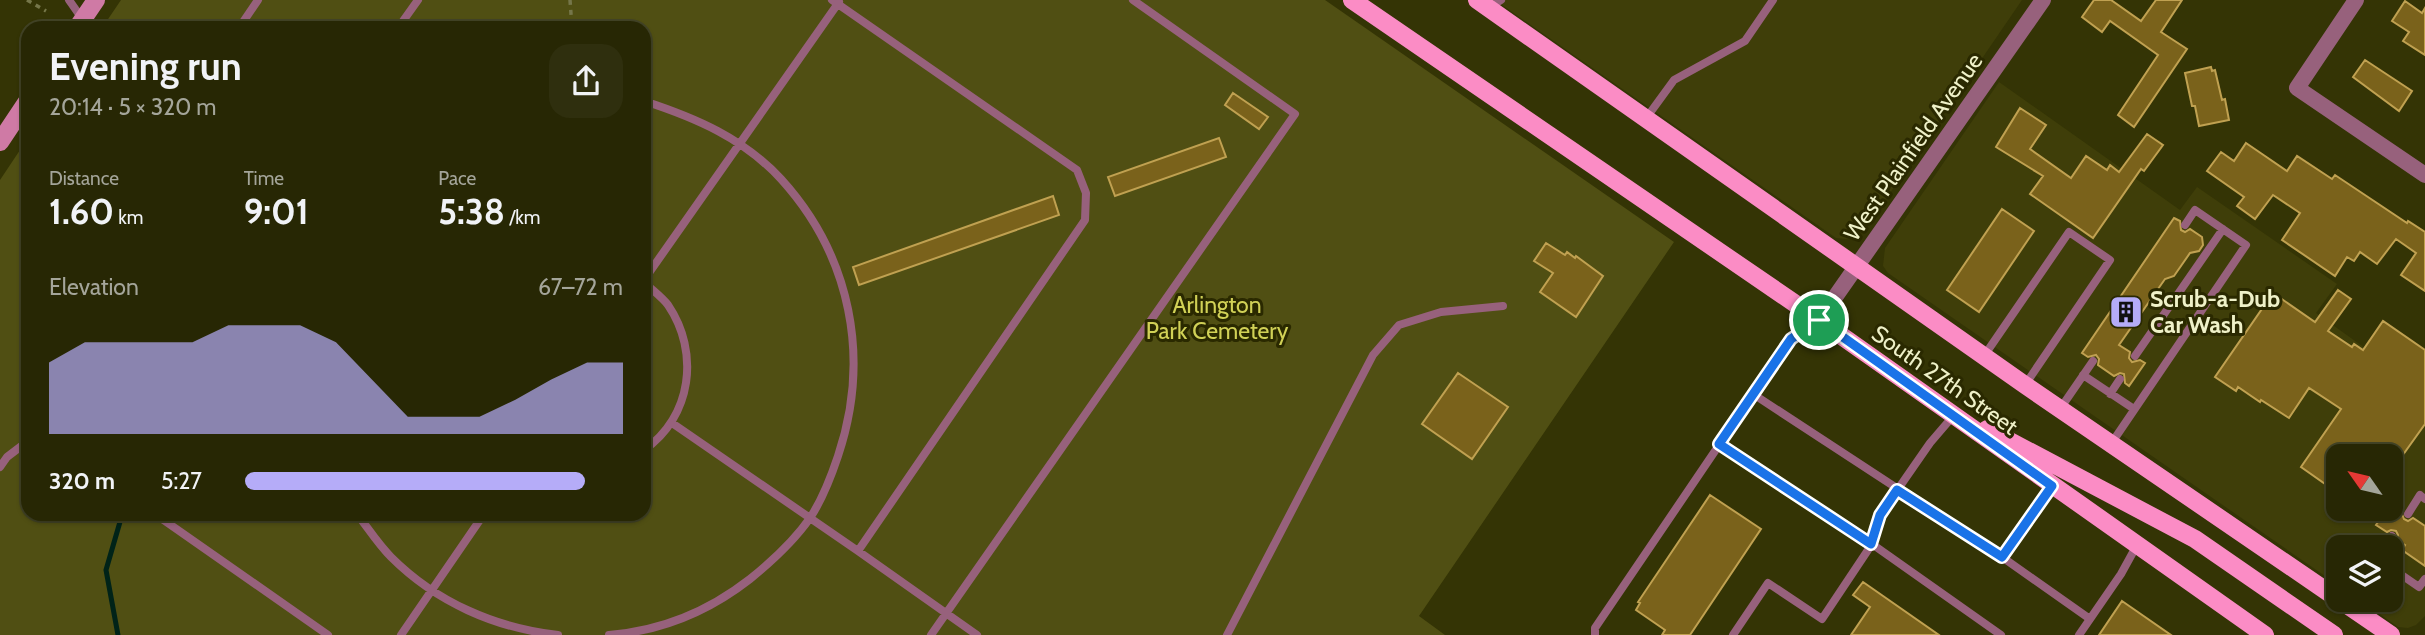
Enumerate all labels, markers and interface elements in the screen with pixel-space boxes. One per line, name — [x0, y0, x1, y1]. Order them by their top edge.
text: Evening run — [49, 43, 242, 90]
button: share — [549, 44, 623, 118]
street label: West Plainfield Avenue — [1838, 48, 1988, 246]
text: 20:14 · 5 × 320 m — [49, 93, 217, 121]
text: Distance — [49, 167, 119, 190]
text: Time — [244, 167, 284, 190]
text: Pace — [438, 167, 476, 190]
text: 1.60 — [49, 190, 114, 233]
text: 9:01 — [244, 190, 309, 233]
text: 5:38 — [438, 190, 505, 233]
text: km — [114, 206, 144, 229]
text: /km — [505, 206, 541, 229]
text: Elevation — [49, 273, 139, 301]
text: 67–72 m — [538, 273, 623, 301]
place label: Scrub-a-Dub Car Wash — [2150, 285, 2280, 339]
pin — [1789, 290, 1849, 350]
park label: Arlington Park Cemetery — [1146, 291, 1289, 345]
building icon: Scrub-a-Dub Car Wash — [2107, 293, 2145, 331]
icon: arrive — [1800, 301, 1838, 339]
street label: South 27th Street — [1867, 319, 2024, 441]
north arrow — [2326, 444, 2403, 522]
map controls — [2326, 444, 2403, 612]
text: 320 m — [49, 467, 115, 495]
text: 5:27 — [161, 467, 202, 495]
button: layers — [2326, 535, 2403, 612]

